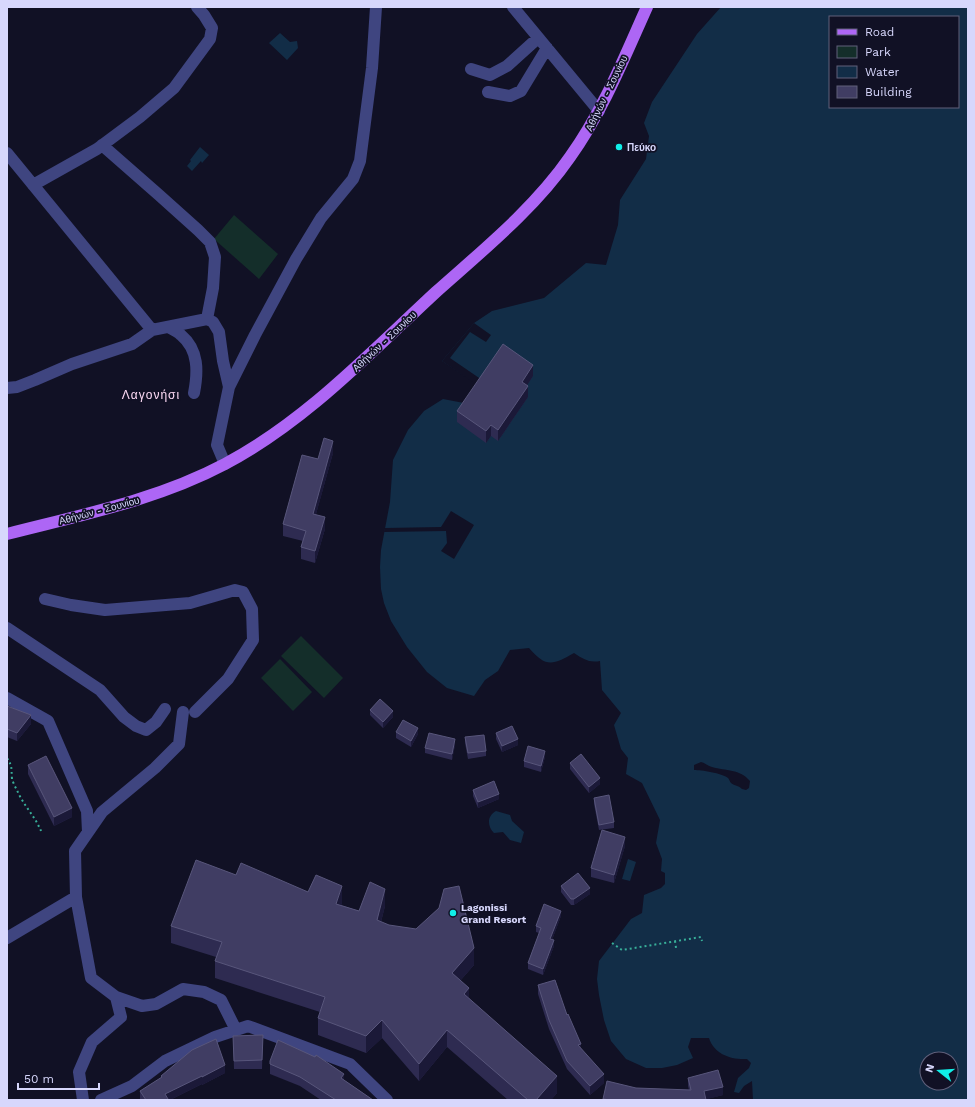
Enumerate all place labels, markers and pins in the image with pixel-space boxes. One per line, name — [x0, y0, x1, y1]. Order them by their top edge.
marker: Πεύκο — [614, 142, 624, 152]
place label: Πεύκο — [627, 142, 656, 153]
place label: Lagonissi Grand Resort — [461, 902, 527, 925]
marker: Lagonissi Grand Resort — [448, 908, 458, 918]

